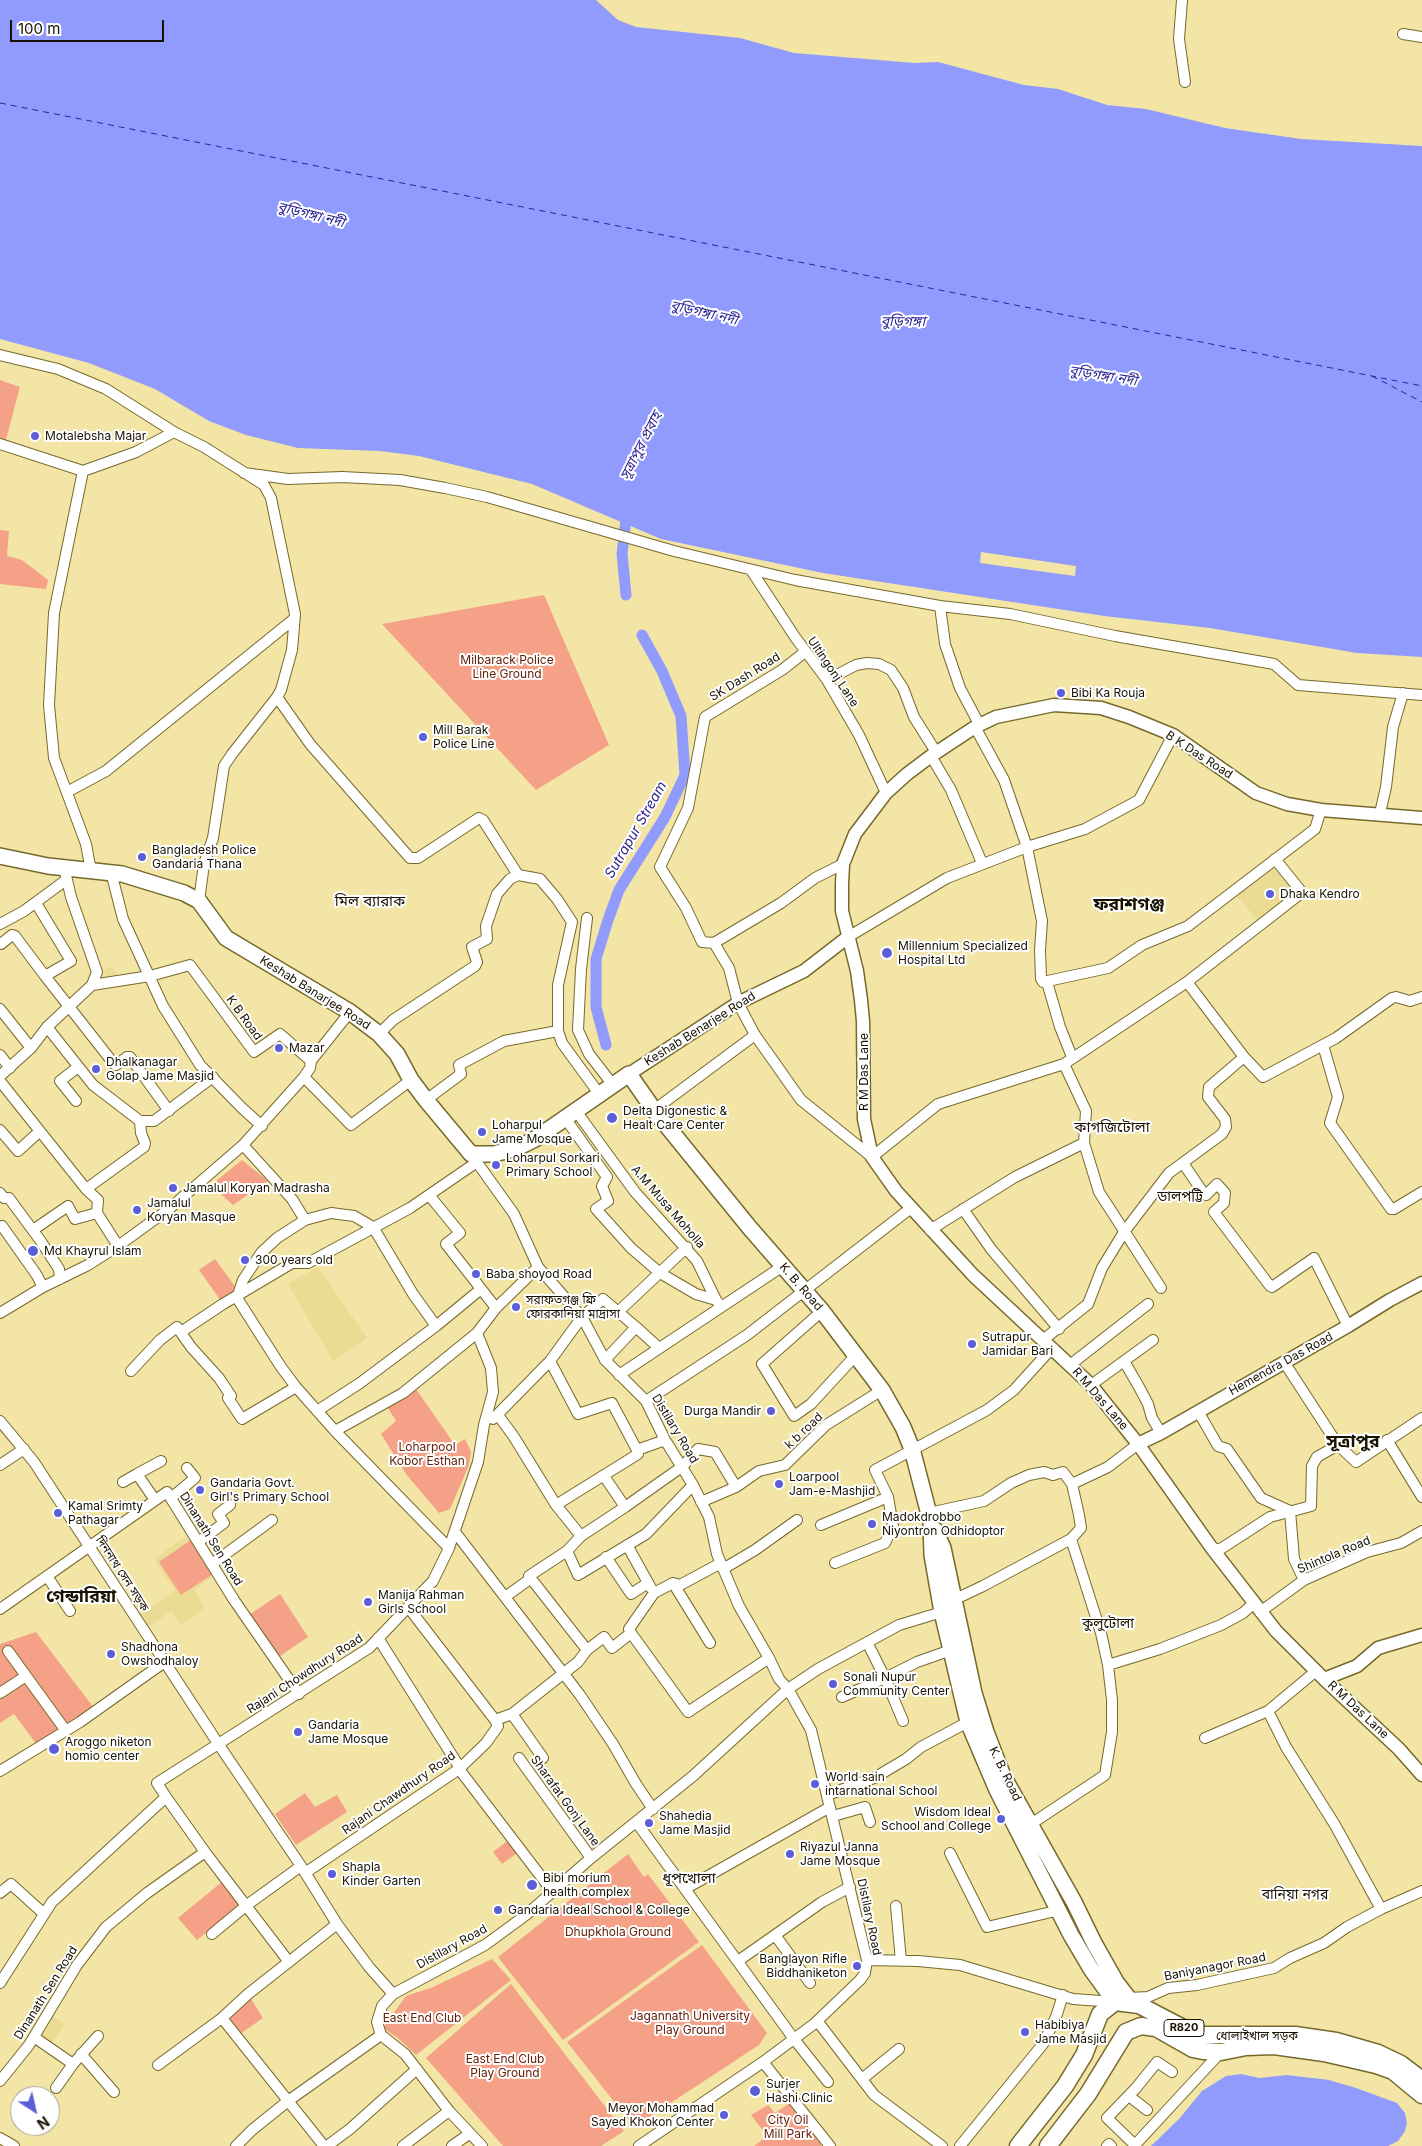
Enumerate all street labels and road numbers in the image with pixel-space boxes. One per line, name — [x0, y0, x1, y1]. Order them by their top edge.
street label: Ultingonj Lane — [804, 634, 862, 710]
street label: SK Dash Road — [707, 650, 783, 704]
street label: B K Das Road — [1163, 728, 1235, 782]
street label: Keshab Banarjee Road — [257, 953, 373, 1033]
street label: Keshab Benarjee Road — [642, 989, 758, 1069]
street label: K B Road — [223, 993, 265, 1043]
street label: R M Das Lane — [857, 1033, 871, 1111]
street label: A.M Musa Moholla — [628, 1163, 708, 1251]
street label: K. B. Road — [776, 1260, 826, 1314]
street label: Hemendra Das Road — [1227, 1329, 1335, 1399]
street label: R M Das Lane — [1069, 1365, 1131, 1433]
street label: Distilary Road — [649, 1392, 701, 1466]
street label: k b road — [782, 1410, 826, 1452]
street label: Dinanath Sen Road — [176, 1490, 246, 1588]
street label: Shintola Road — [1295, 1533, 1373, 1577]
street label: দিননাথ সেন সড়ক — [92, 1534, 152, 1614]
street label: Rajani Chowdhury Road — [244, 1631, 366, 1717]
street label: R M Das Lane — [1325, 1678, 1391, 1742]
street label: K. B. Road — [986, 1745, 1024, 1803]
street label: Rajani Chawdhury Road — [340, 1748, 458, 1838]
street label: Sharafat Gonj Lane — [527, 1753, 603, 1849]
street label: Distilary Road — [854, 1877, 884, 1957]
street label: Distilary Road — [414, 1922, 490, 1972]
street label: Dinanath Sen Road — [11, 1944, 81, 2042]
street label: Baniyanagor Road — [1163, 1950, 1267, 1984]
road number: R820 — [1164, 2020, 1204, 2036]
street label: ধোলাইখাল সড়ক — [1216, 2029, 1298, 2043]

